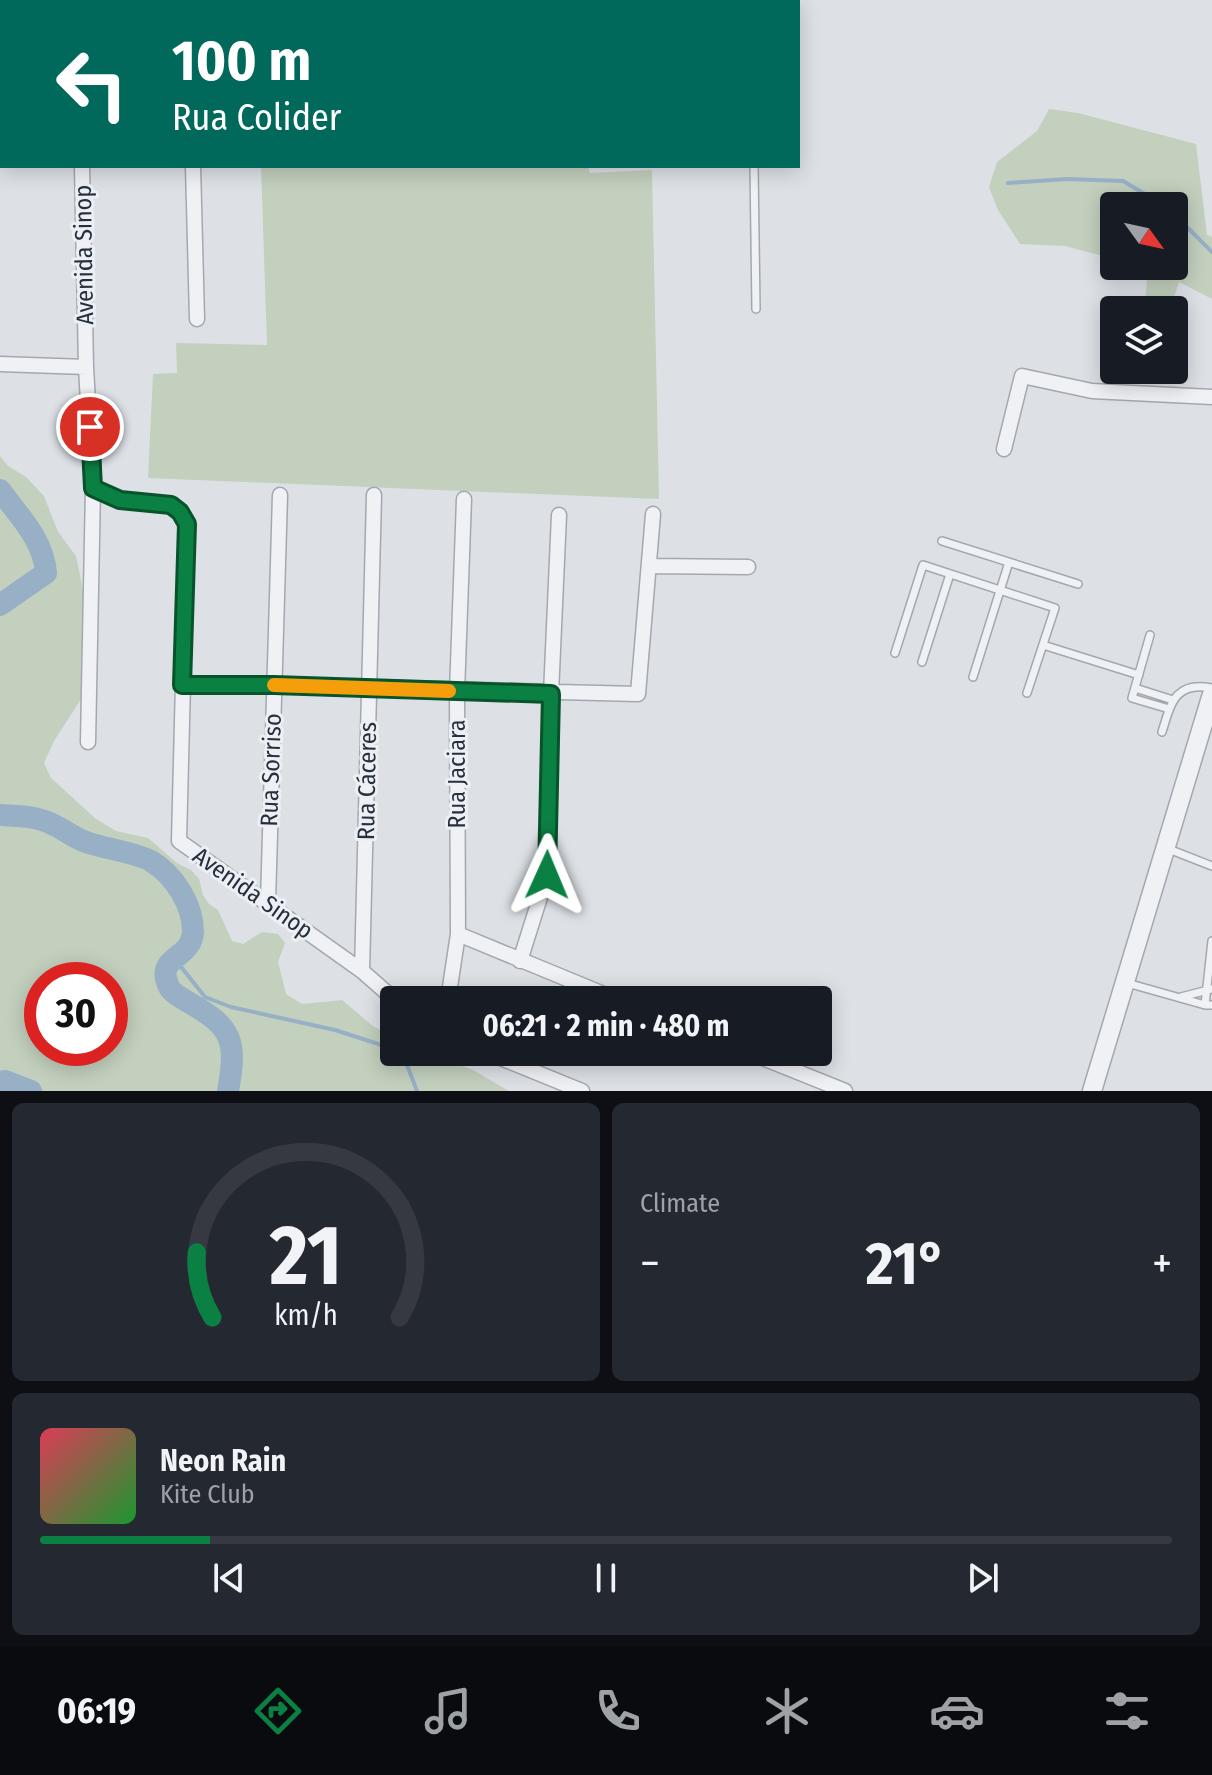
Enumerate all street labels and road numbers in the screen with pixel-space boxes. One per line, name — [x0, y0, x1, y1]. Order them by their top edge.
street label: Avenida Sinop — [69, 185, 99, 325]
street label: Rua Sorriso — [255, 713, 287, 827]
street label: Rua Jaciara — [443, 720, 471, 828]
street label: Rua Cáceres — [352, 722, 382, 840]
street label: Avenida Sinop — [188, 841, 318, 945]

